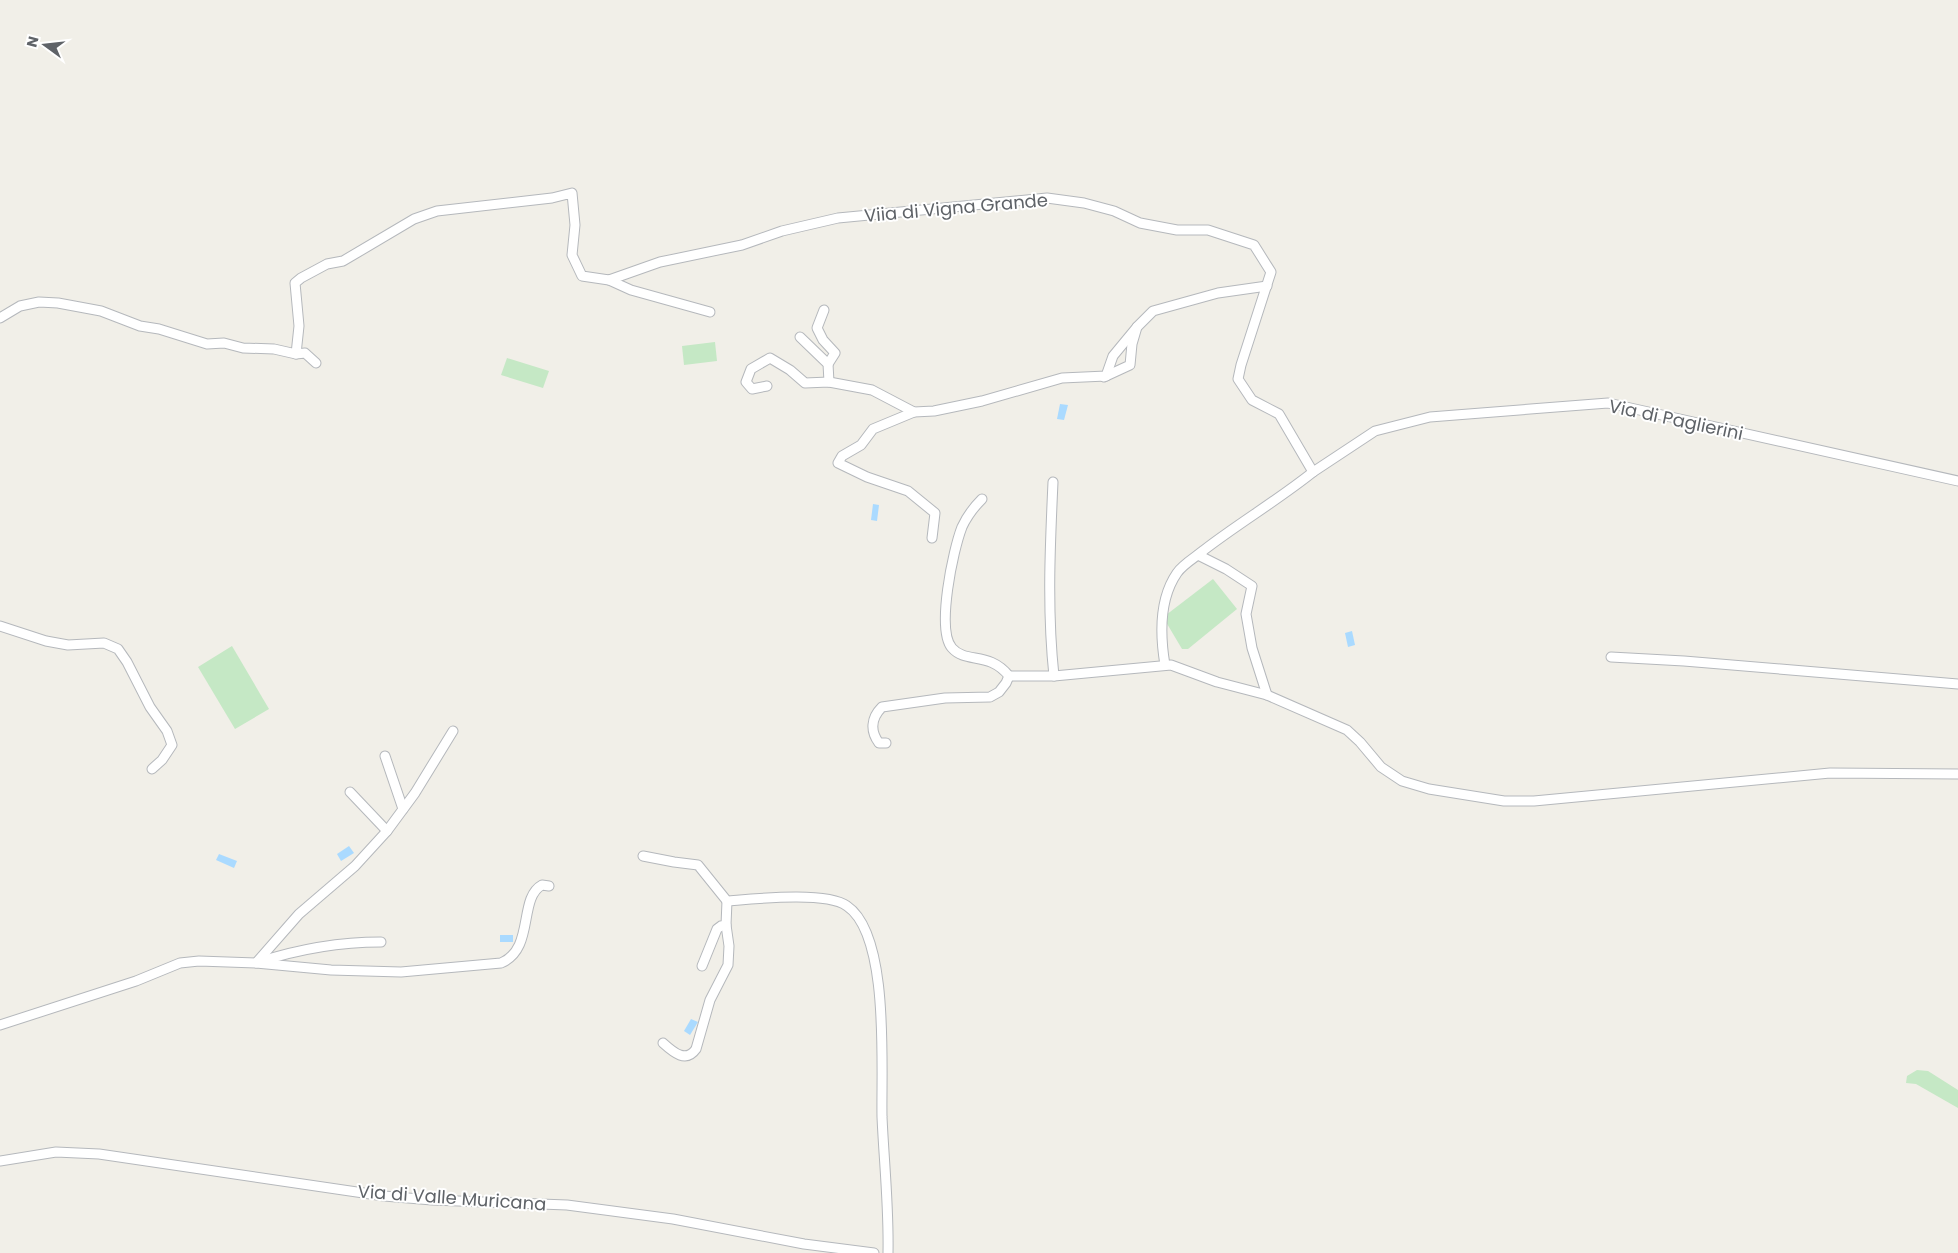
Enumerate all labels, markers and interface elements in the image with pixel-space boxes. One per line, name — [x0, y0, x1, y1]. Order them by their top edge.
north arrow — [20, 20, 70, 70]
text: N — [21, 34, 43, 49]
street label: Viia di Vigna Grande — [863, 187, 1049, 228]
street label: Via di Paglierini — [1607, 393, 1746, 446]
street label: Via di Valle Muricana — [357, 1178, 547, 1217]

